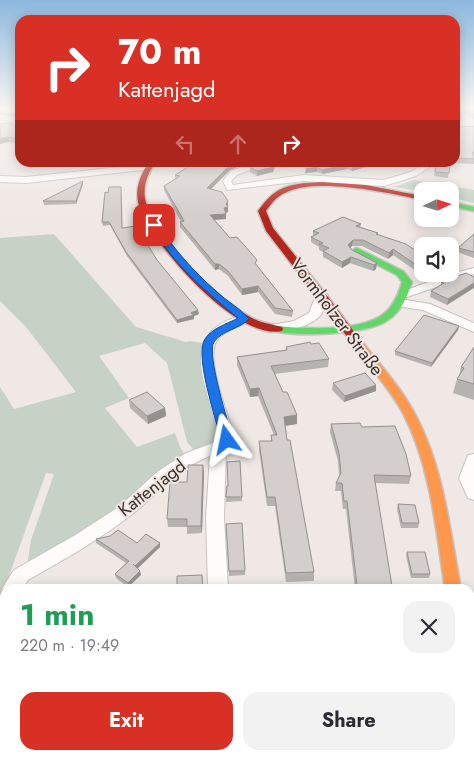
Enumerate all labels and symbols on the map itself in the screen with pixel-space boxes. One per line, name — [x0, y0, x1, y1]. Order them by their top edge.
north arrow — [414, 182, 459, 228]
pin — [133, 204, 175, 246]
street label: Vormholzer Straße — [284, 253, 390, 381]
position arrow — [200, 413, 252, 465]
street label: Kattenjagd — [113, 453, 191, 523]

